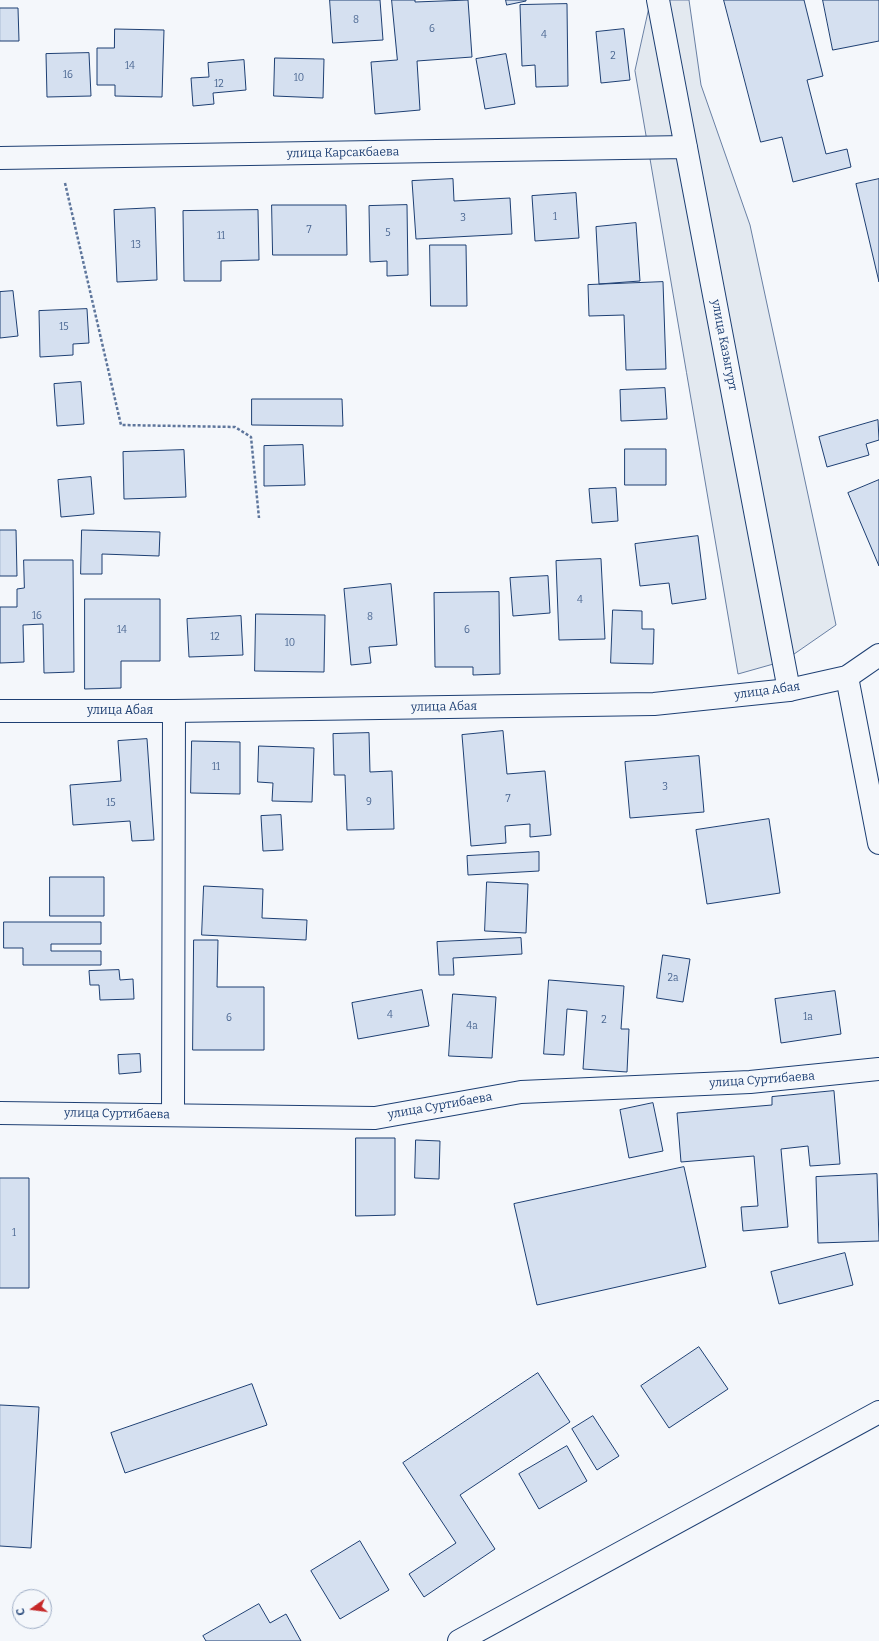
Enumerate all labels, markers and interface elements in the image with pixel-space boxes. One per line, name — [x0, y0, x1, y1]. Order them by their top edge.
house number: 8 — [353, 14, 359, 26]
house number: 6 — [429, 23, 435, 35]
house number: 4 — [541, 29, 547, 41]
house number: 2 — [610, 50, 616, 62]
house number: 14 — [125, 60, 135, 72]
house number: 16 — [63, 69, 73, 81]
house number: 10 — [294, 72, 304, 84]
house number: 12 — [214, 78, 224, 90]
street label: улица Карсакбаева — [287, 145, 399, 161]
house number: 1 — [553, 211, 557, 223]
house number: 3 — [460, 212, 466, 224]
house number: 7 — [306, 224, 312, 236]
house number: 5 — [385, 227, 391, 239]
house number: 11 — [217, 230, 225, 242]
house number: 13 — [131, 239, 141, 251]
street label: улица Казыгурт — [708, 298, 740, 392]
house number: 15 — [59, 321, 69, 333]
house number: 4 — [577, 594, 583, 606]
house number: 16 — [32, 610, 42, 622]
house number: 8 — [367, 611, 373, 623]
house number: 14 — [117, 624, 127, 636]
house number: 6 — [464, 624, 470, 636]
house number: 12 — [210, 631, 220, 643]
house number: 10 — [285, 637, 295, 649]
street label: улица Абая — [733, 679, 801, 703]
street label: улица Абая — [411, 699, 477, 715]
street label: улица Абая — [87, 704, 153, 718]
house number: 11 — [212, 761, 220, 773]
house number: 3 — [662, 781, 668, 793]
house number: 7 — [505, 793, 511, 805]
house number: 9 — [366, 796, 372, 808]
house number: 15 — [106, 797, 116, 809]
house number: 2а — [668, 972, 678, 984]
house number: 4 — [387, 1009, 393, 1021]
house number: 1а — [803, 1011, 813, 1023]
house number: 6 — [226, 1012, 232, 1024]
house number: 2 — [601, 1014, 607, 1026]
house number: 4а — [466, 1020, 478, 1032]
street label: улица Суртибаева — [709, 1069, 815, 1091]
street label: улица Суртибаева — [387, 1090, 493, 1122]
street label: улица Суртибаева — [64, 1106, 170, 1122]
house number: 1 — [12, 1227, 16, 1239]
north arrow — [12, 1589, 52, 1629]
text: С — [14, 1607, 28, 1617]

